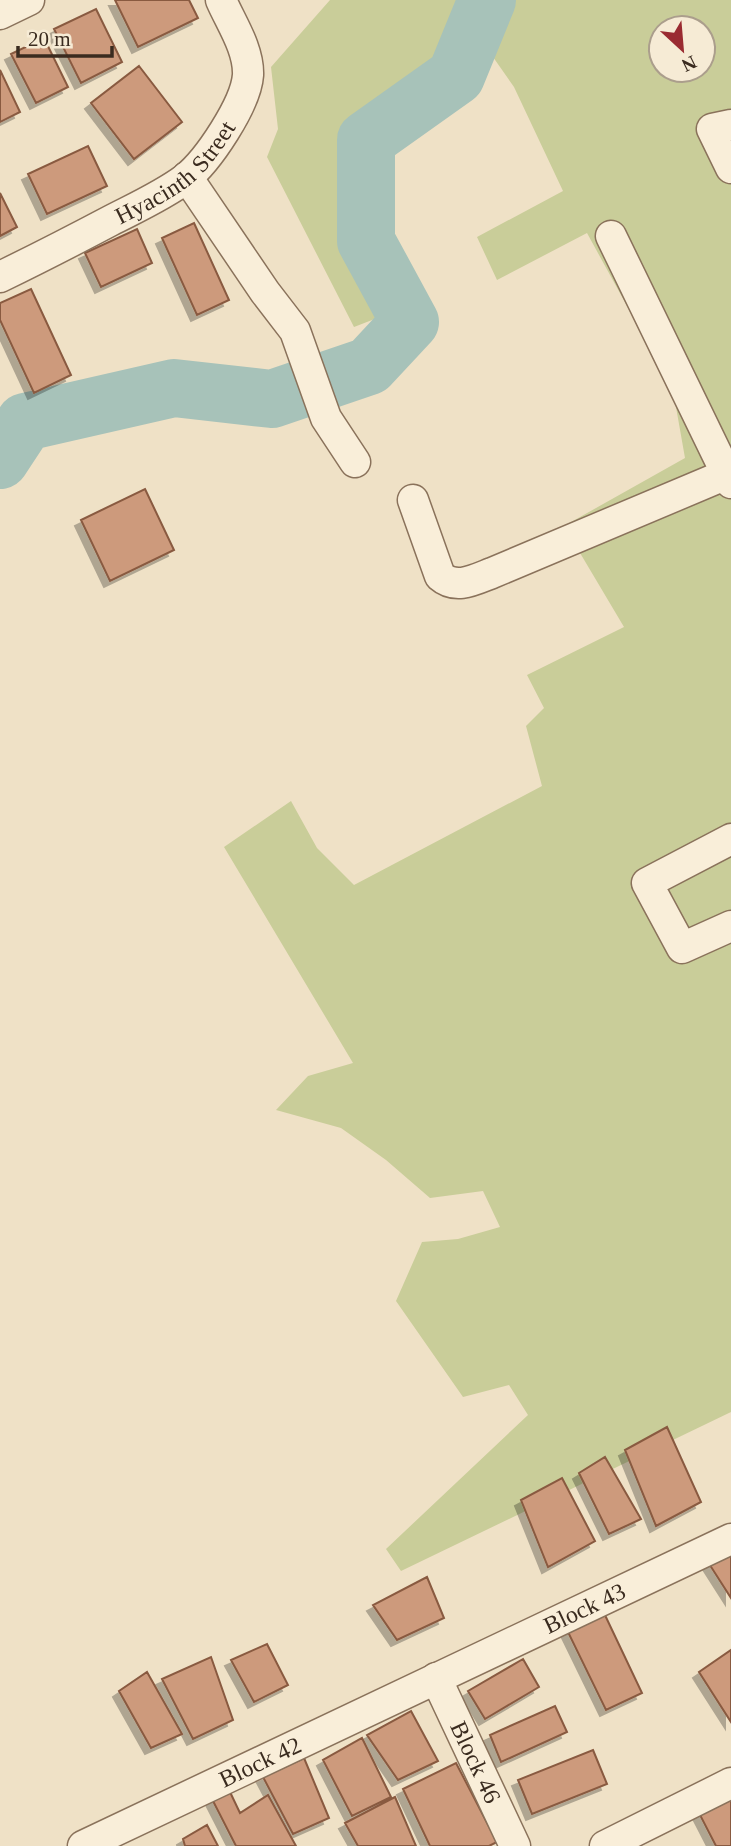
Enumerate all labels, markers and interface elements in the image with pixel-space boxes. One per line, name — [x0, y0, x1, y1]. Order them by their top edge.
scale bar — [18, 14, 112, 58]
north arrow — [647, 14, 717, 84]
text: 20 m — [28, 27, 71, 51]
text: N — [678, 51, 700, 76]
street label: Hyacinth Street — [111, 116, 241, 229]
street label: Block 43 — [540, 1578, 630, 1639]
street label: Block 46 — [445, 1717, 506, 1807]
street label: Block 42 — [215, 1732, 305, 1793]

